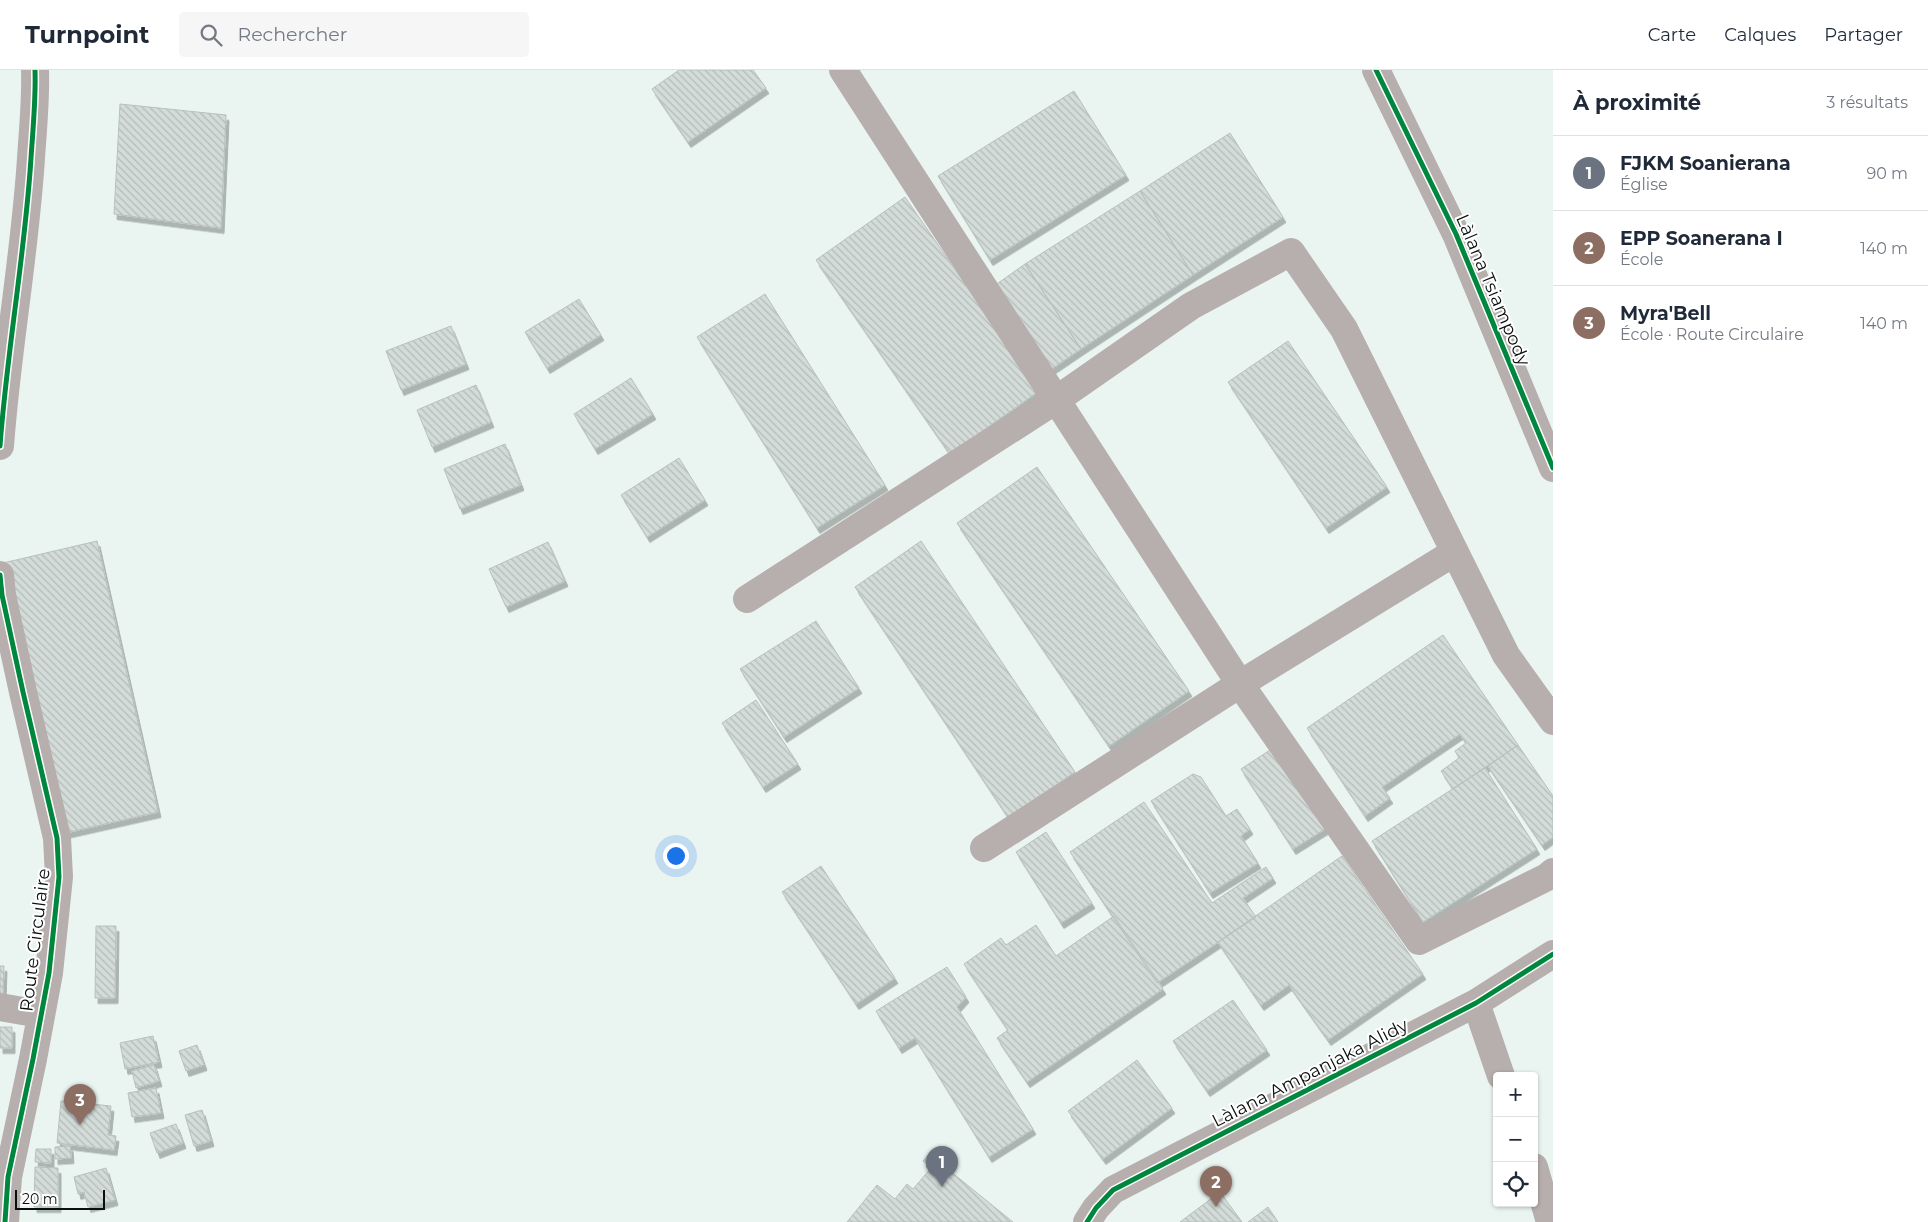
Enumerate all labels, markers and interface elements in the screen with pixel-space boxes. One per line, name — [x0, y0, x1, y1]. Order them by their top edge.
search box — [179, 12, 529, 57]
text: Turnpoint — [25, 20, 149, 49]
icon: search — [197, 21, 225, 49]
text: Rechercher — [237, 23, 347, 46]
text: Carte — [1648, 24, 1696, 46]
text: Calques — [1724, 24, 1796, 46]
text: Partager — [1824, 24, 1903, 46]
text: À proximité — [1573, 90, 1701, 115]
text: 3 résultats — [1826, 93, 1908, 112]
text: FJKM Soanierana — [1620, 152, 1791, 175]
text: 1 — [1586, 164, 1592, 183]
text: 90 m — [1866, 164, 1908, 183]
text: Église — [1620, 175, 1668, 194]
street label: Làlana Tsiampody — [1451, 211, 1535, 369]
text: EPP Soanerana I — [1620, 227, 1783, 250]
text: 2 — [1584, 239, 1594, 258]
text: 140 m — [1860, 239, 1908, 258]
text: École — [1620, 250, 1663, 269]
text: Myra'Bell — [1620, 302, 1711, 325]
text: 3 — [1584, 314, 1594, 333]
text: 140 m — [1860, 314, 1908, 333]
text: École · Route Circulaire — [1620, 325, 1804, 344]
your location — [663, 843, 689, 869]
street label: Route Circulaire — [15, 867, 55, 1013]
street label: Làlana Ampanjaka Alidy — [1208, 1014, 1412, 1132]
map controls — [1493, 1072, 1538, 1207]
button: + — [1493, 1072, 1538, 1117]
pin: 3 — [64, 1084, 96, 1125]
button: − — [1493, 1117, 1538, 1162]
pin: 1 — [926, 1146, 958, 1187]
button: locate — [1493, 1162, 1538, 1207]
pin: 2 — [1200, 1166, 1232, 1207]
scale bar — [15, 1187, 105, 1210]
text: 20 m — [22, 1190, 58, 1208]

